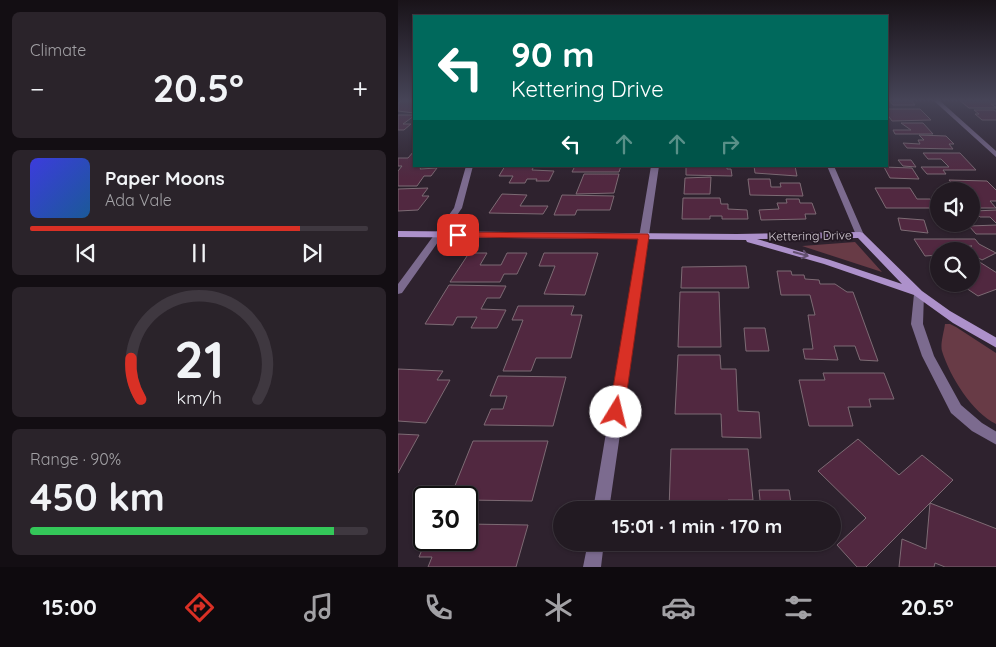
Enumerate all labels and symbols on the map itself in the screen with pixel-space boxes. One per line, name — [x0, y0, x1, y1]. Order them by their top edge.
pin — [437, 214, 479, 256]
street label: Kettering Drive — [768, 227, 852, 244]
one-way arrow — [792, 250, 808, 260]
position arrow — [589, 385, 641, 437]
speed limit sign: 30 — [413, 486, 478, 551]

